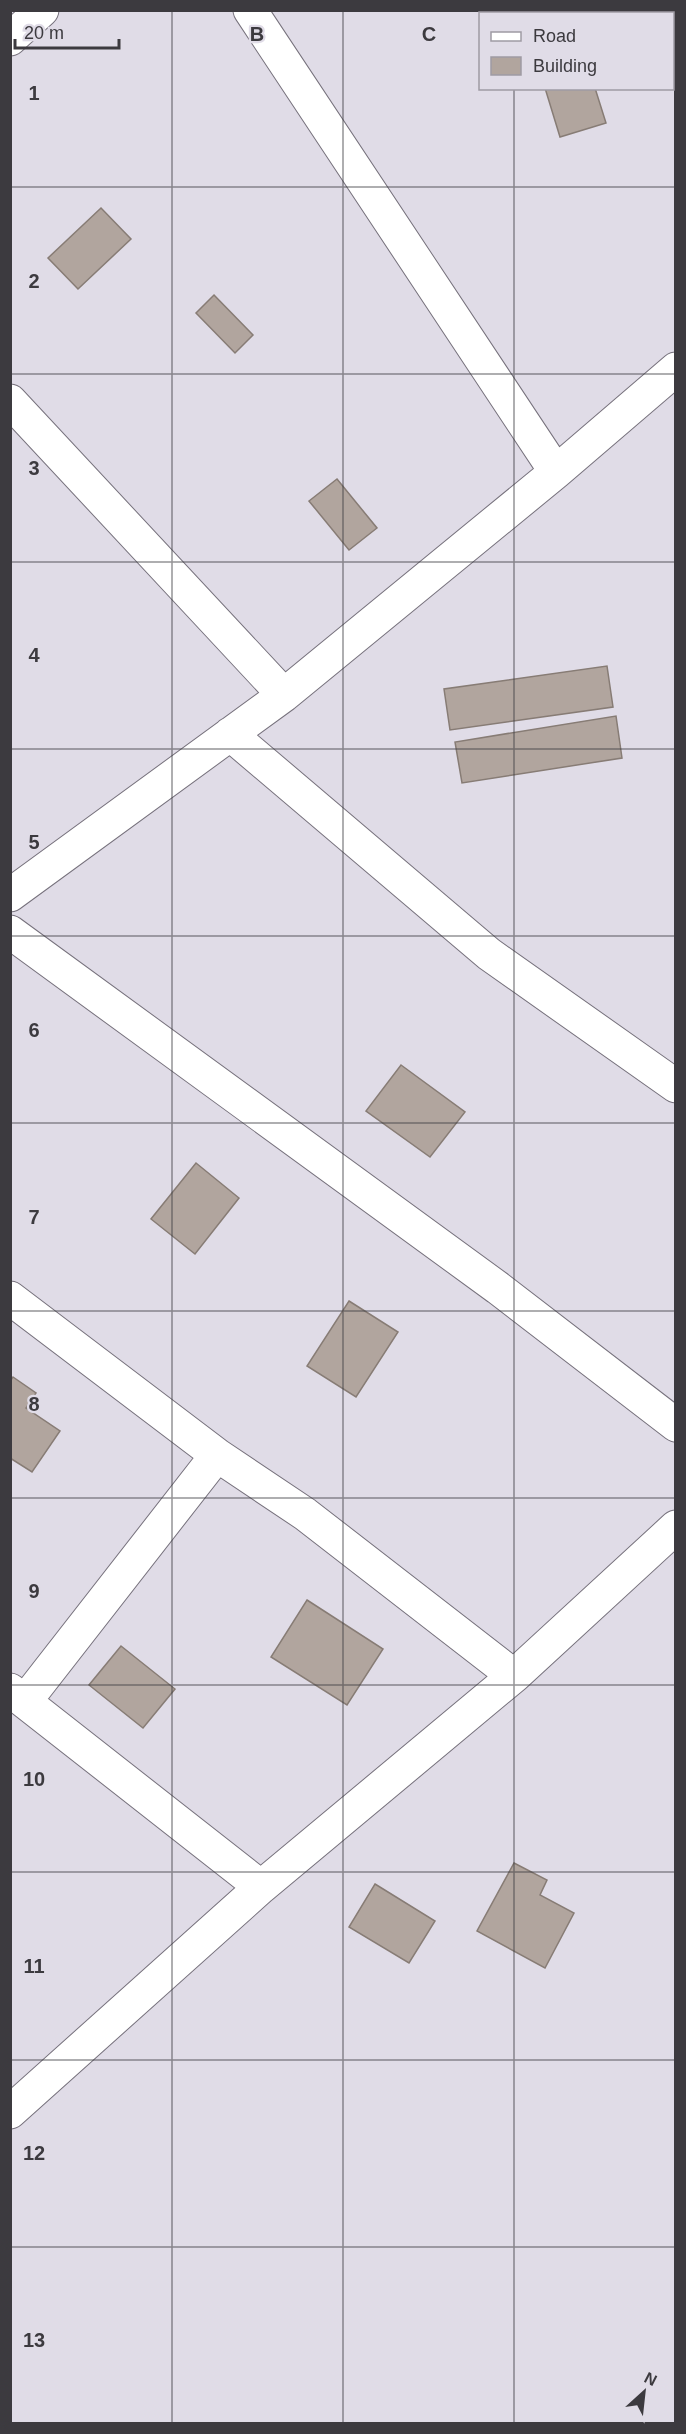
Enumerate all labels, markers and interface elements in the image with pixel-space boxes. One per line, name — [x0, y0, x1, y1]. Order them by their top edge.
scale bar — [15, 12, 118, 50]
legend — [479, 12, 674, 90]
text: 20 m — [24, 23, 64, 43]
text: B — [250, 23, 264, 45]
text: C — [422, 23, 436, 45]
text: Road — [533, 26, 576, 46]
text: Building — [533, 56, 597, 76]
text: 1 — [28, 82, 40, 104]
text: 2 — [28, 270, 40, 292]
text: 3 — [28, 457, 40, 479]
text: 4 — [28, 644, 40, 666]
text: 5 — [28, 831, 40, 853]
text: 6 — [28, 1019, 40, 1041]
text: 7 — [28, 1206, 40, 1228]
text: 8 — [28, 1393, 40, 1415]
text: 9 — [28, 1580, 40, 1602]
text: 10 — [23, 1768, 45, 1790]
text: 11 — [23, 1955, 45, 1977]
text: 12 — [23, 2142, 45, 2164]
text: 13 — [23, 2329, 45, 2351]
north arrow — [614, 2362, 674, 2422]
text: N — [642, 2369, 660, 2389]

